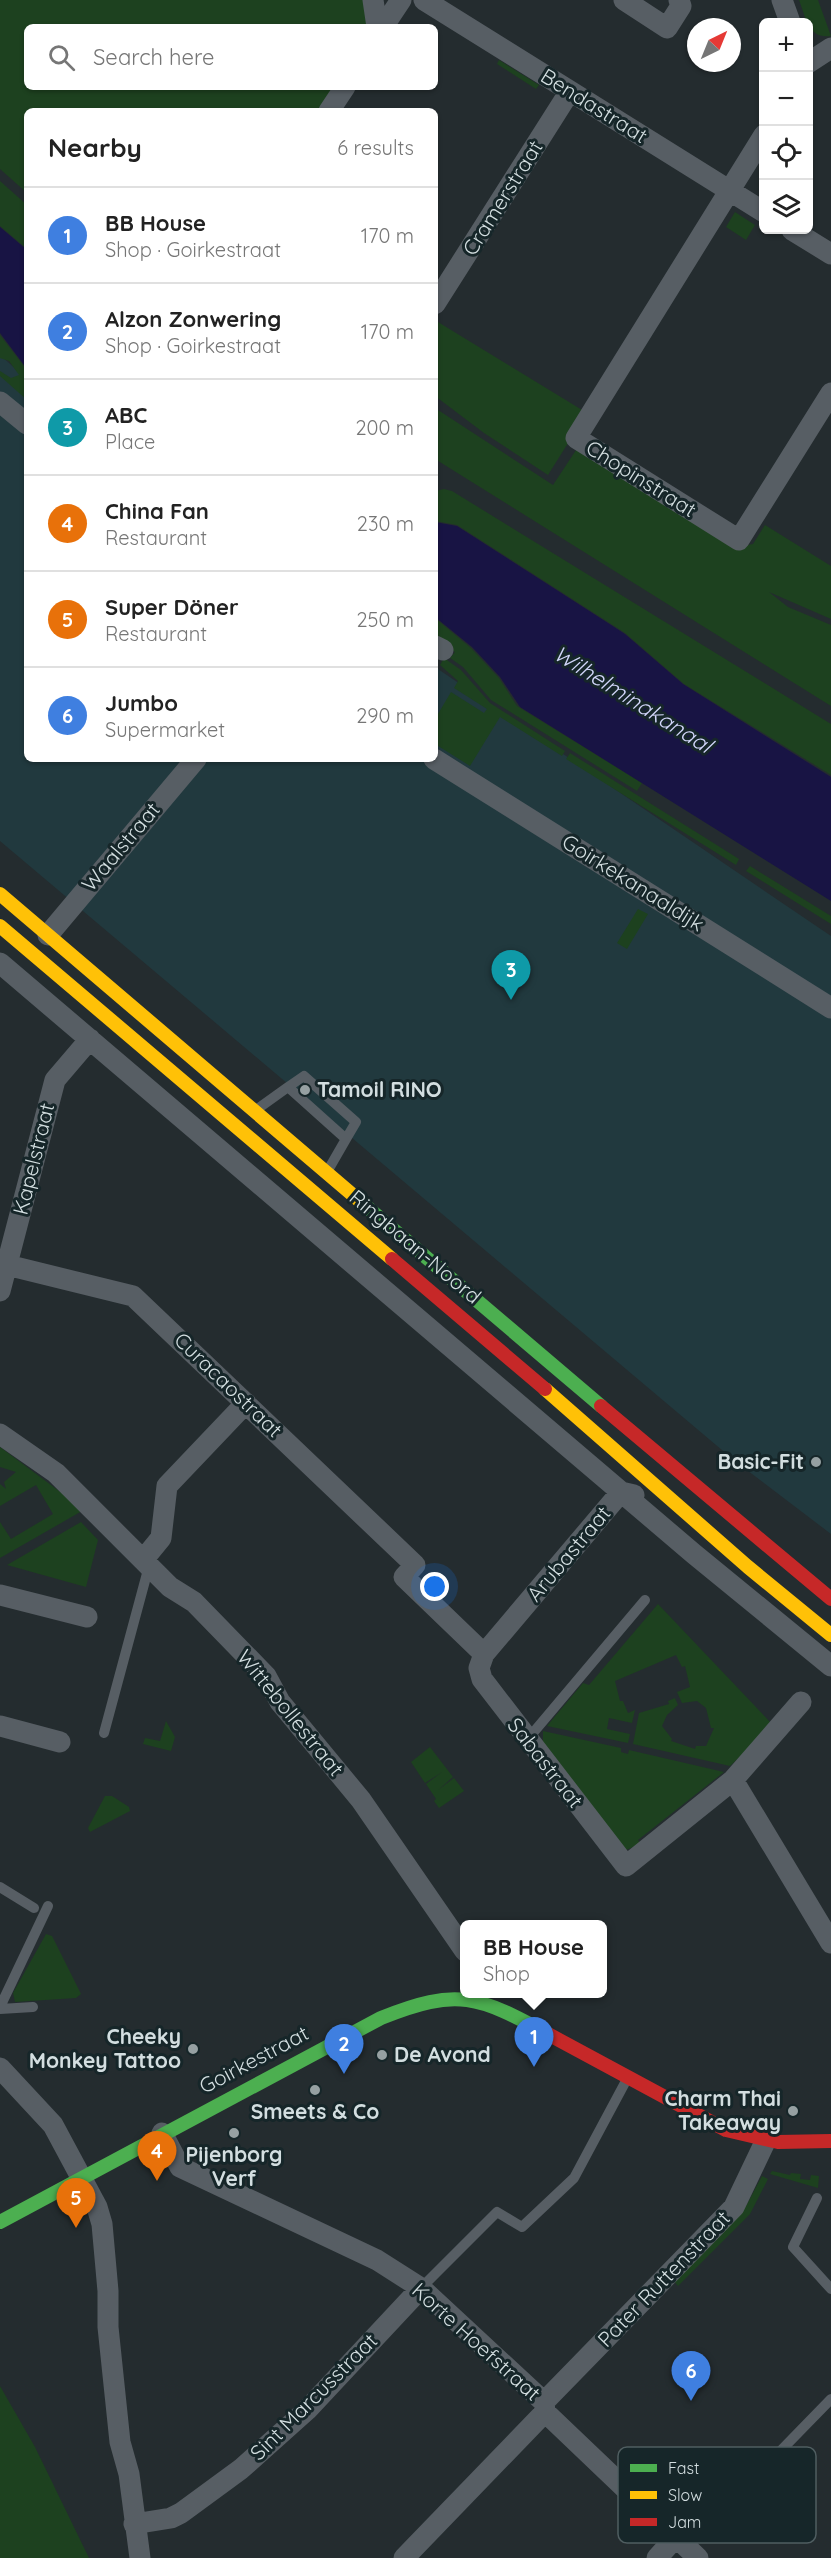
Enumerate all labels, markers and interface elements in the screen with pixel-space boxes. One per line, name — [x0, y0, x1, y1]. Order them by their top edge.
north arrow — [687, 18, 741, 72]
map controls — [759, 18, 813, 234]
button: + — [759, 18, 813, 72]
search box — [24, 24, 438, 90]
icon: search — [45, 41, 78, 74]
text: Search here — [93, 43, 214, 71]
street label: Bendastraat — [536, 62, 653, 148]
button: − — [759, 72, 813, 126]
button: locate — [759, 126, 813, 180]
text: Nearby — [48, 131, 142, 164]
text: 6 results — [337, 135, 414, 160]
street label: Cramerstraat — [456, 135, 548, 260]
button: layers — [759, 180, 813, 234]
text: BB House — [105, 209, 206, 237]
text: 1 — [64, 223, 71, 248]
text: 170 m — [361, 223, 414, 248]
text: Shop · Goirkestraat — [105, 237, 281, 262]
text: Alzon Zonwering — [105, 305, 281, 333]
text: 2 — [62, 319, 73, 344]
text: 170 m — [361, 319, 414, 344]
text: Shop · Goirkestraat — [105, 333, 281, 358]
text: ABC — [105, 401, 147, 429]
text: 3 — [62, 415, 73, 440]
text: 200 m — [355, 415, 414, 440]
text: Place — [105, 429, 155, 454]
street label: Chopinstraat — [582, 434, 702, 522]
text: China Fan — [105, 497, 209, 525]
text: 4 — [62, 511, 73, 536]
text: 230 m — [357, 511, 414, 536]
text: Restaurant — [105, 525, 207, 550]
text: Super Döner — [105, 593, 239, 621]
text: 5 — [62, 607, 73, 632]
text: 250 m — [356, 607, 414, 632]
text: Restaurant — [105, 621, 207, 646]
water label: Wilhelminakanaal — [549, 639, 720, 761]
text: Jumbo — [105, 689, 178, 717]
text: 6 — [62, 703, 73, 728]
text: 290 m — [356, 703, 414, 728]
text: Supermarket — [105, 717, 225, 742]
street label: Waalstraat — [76, 797, 165, 896]
street label: Goirkekanaaldijk — [558, 828, 710, 936]
pin: 3 — [492, 950, 530, 1000]
place label: Tamoil RINO — [317, 1076, 442, 1102]
marker: Tamoil RINO — [298, 1083, 312, 1097]
street label: Kapelstraat — [7, 1100, 59, 1217]
street label: Ringbaan-Noord — [345, 1184, 487, 1309]
street label: Curacaostraat — [169, 1326, 288, 1442]
place label: Basic-Fit — [717, 1448, 804, 1474]
marker: Basic-Fit — [809, 1455, 823, 1469]
street label: Arubastraat — [521, 1500, 616, 1606]
your location — [420, 1572, 449, 1601]
street label: Wittebollestraat — [232, 1644, 350, 1781]
street label: Sabastraat — [502, 1712, 589, 1813]
popup — [460, 1920, 607, 1998]
text: BB House — [483, 1933, 584, 1961]
text: Shop — [483, 1961, 530, 1986]
pin: 1 — [514, 2018, 554, 2067]
street label: Goirkestraat — [194, 2019, 313, 2099]
place label: Cheeky Monkey Tattoo — [29, 2023, 181, 2073]
pin: 2 — [324, 2024, 364, 2074]
place label: De Avond — [394, 2041, 491, 2067]
marker: Cheeky Monkey Tattoo — [186, 2042, 200, 2056]
marker: De Avond — [375, 2048, 389, 2062]
marker: Smeets & Co — [308, 2083, 322, 2097]
place label: Charm Thai Takeaway — [664, 2085, 781, 2135]
place label: Smeets & Co — [251, 2098, 379, 2124]
marker: Charm Thai Takeaway — [786, 2104, 800, 2118]
marker: Pijenborg Verf — [227, 2126, 241, 2140]
pin: 4 — [138, 2132, 176, 2181]
place label: Pijenborg Verf — [186, 2141, 282, 2191]
pin: 5 — [56, 2178, 96, 2228]
street label: Pater Ruttenstraat — [592, 2205, 735, 2352]
street label: Korte Hoefstraat — [407, 2277, 546, 2406]
street label: Sint Marcusstraat — [244, 2327, 382, 2465]
pin: 6 — [672, 2352, 710, 2401]
legend — [618, 2447, 816, 2543]
text: Fast — [668, 2458, 699, 2478]
text: Slow — [668, 2485, 702, 2505]
text: Jam — [668, 2512, 701, 2532]

